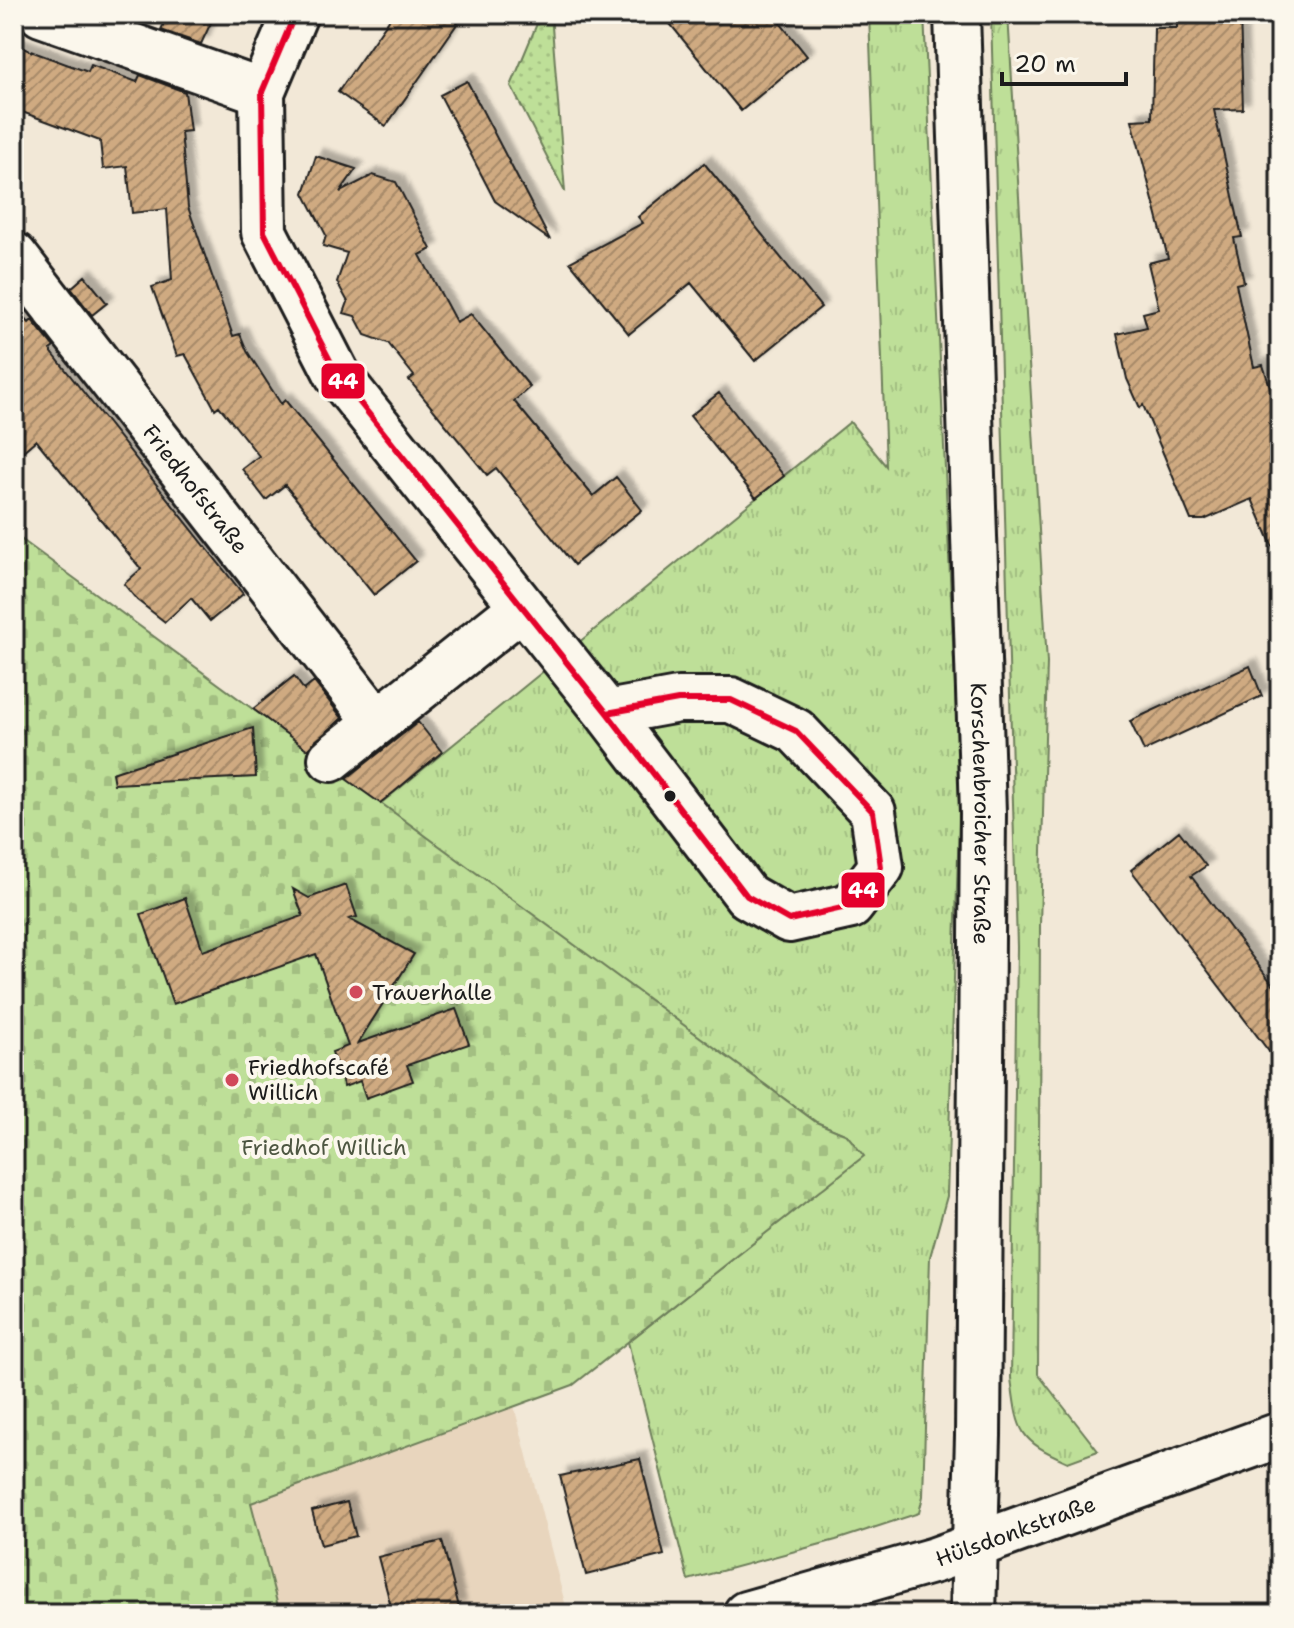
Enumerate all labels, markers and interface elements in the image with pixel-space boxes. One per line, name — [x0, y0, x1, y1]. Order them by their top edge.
scale bar — [1002, 36, 1126, 86]
text: 20 m — [1014, 48, 1076, 80]
line badge: 44 — [320, 362, 366, 400]
text: 44 — [328, 367, 359, 396]
street label: Friedhofstraße — [136, 418, 255, 560]
street label: Korschenbroicher Straße — [964, 682, 997, 945]
unlabelled marker — [662, 788, 678, 804]
line badge: 44 — [840, 871, 886, 909]
text: 44 — [848, 876, 879, 905]
place label: Trauerhalle — [372, 978, 493, 1007]
marker: Trauerhalle — [347, 983, 365, 1001]
place label: Friedhofscafé Willich — [248, 1053, 389, 1107]
marker: Friedhofscafé Willich — [223, 1071, 241, 1089]
park label: Friedhof Willich — [241, 1133, 407, 1162]
street label: Hülsdonkstraße — [931, 1489, 1100, 1574]

